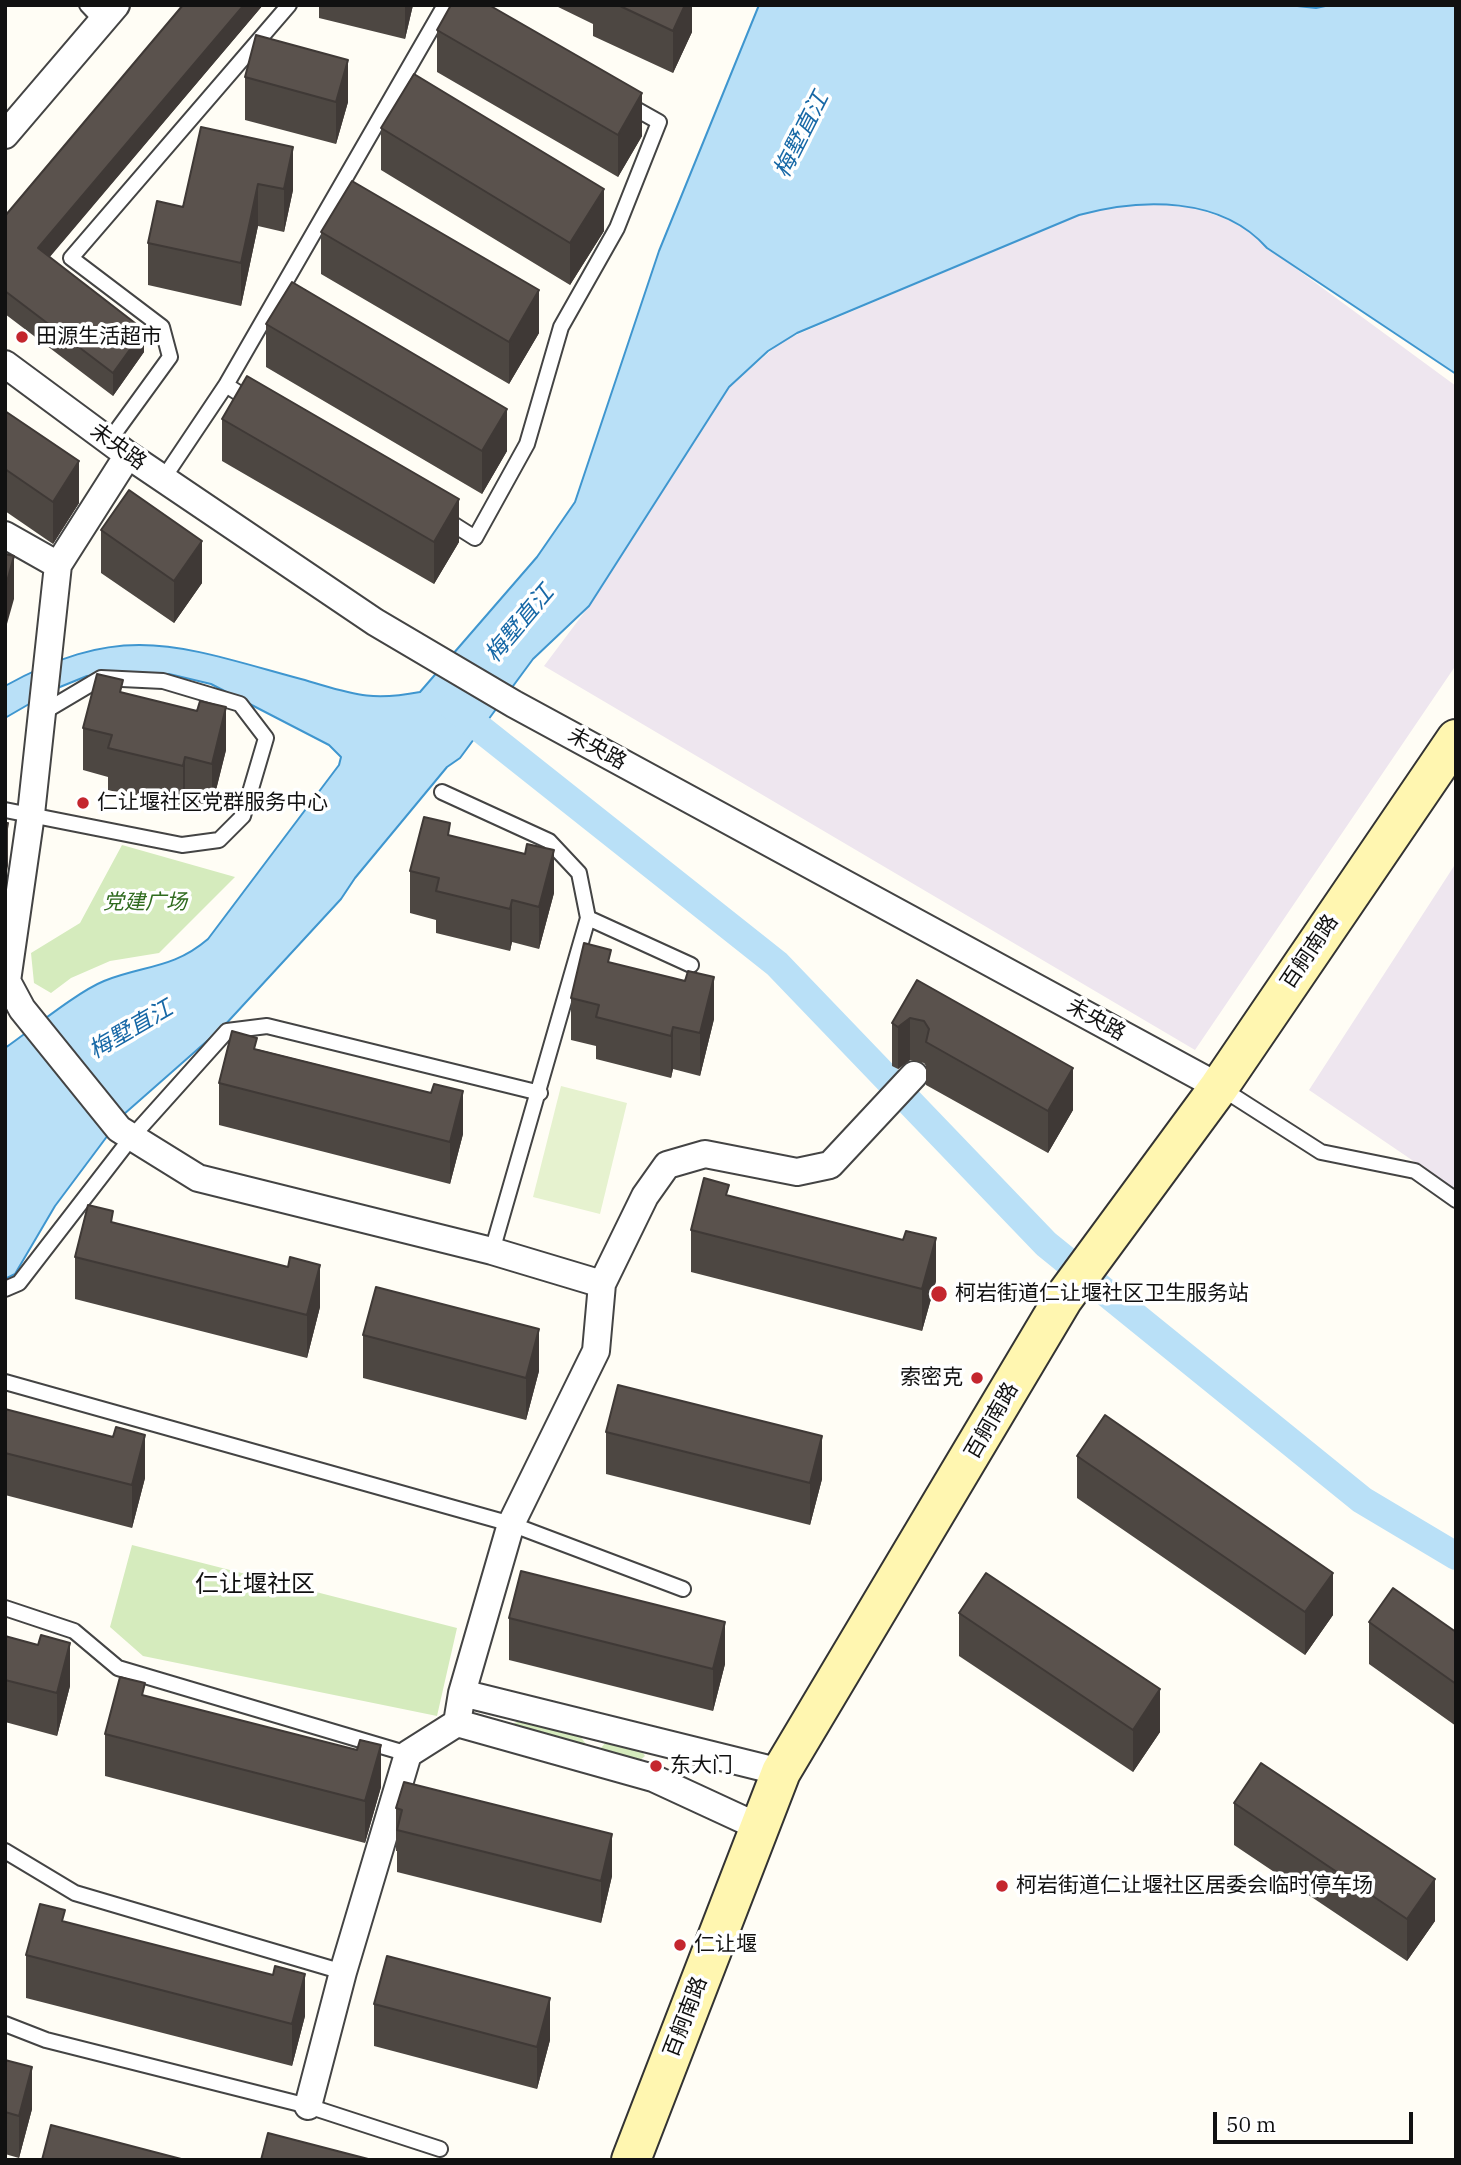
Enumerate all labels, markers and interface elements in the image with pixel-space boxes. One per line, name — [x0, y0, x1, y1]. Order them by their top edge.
water label: 梅墅直江 — [769, 88, 835, 182]
place label: 田源生活超市 — [36, 324, 162, 350]
marker: 田源生活超市 — [14, 329, 30, 345]
street label: 未央路 — [85, 418, 151, 476]
water label: 梅墅直江 — [480, 580, 560, 668]
street label: 未央路 — [563, 723, 631, 775]
place label: 仁让堰社区党群服务中心 — [97, 790, 328, 816]
marker: 仁让堰社区党群服务中心 — [75, 795, 91, 811]
park label: 党建广场 — [103, 890, 187, 916]
street label: 百舸南路 — [1276, 910, 1344, 994]
street label: 未央路 — [1062, 994, 1130, 1046]
water label: 梅墅直江 — [84, 995, 178, 1065]
place label: 柯岩街道仁让堰社区卫生服务站 — [955, 1281, 1249, 1307]
marker: 柯岩街道仁让堰社区卫生服务站 — [929, 1284, 949, 1304]
place label: 索密克 — [900, 1365, 963, 1391]
marker: 索密克 — [969, 1370, 985, 1386]
street label: 百舸南路 — [960, 1378, 1024, 1464]
district label: 仁让堰社区 — [195, 1571, 315, 1599]
place label: 东大门 — [670, 1753, 733, 1779]
marker: 东大门 — [648, 1758, 664, 1774]
place label: 柯岩街道仁让堰社区居委会临时停车场 — [1016, 1873, 1373, 1899]
marker: 柯岩街道仁让堰社区居委会临时停车场 — [994, 1878, 1010, 1894]
place label: 仁让堰 — [694, 1932, 757, 1958]
marker: 仁让堰 — [672, 1937, 688, 1953]
street label: 百舸南路 — [659, 1973, 713, 2061]
scale bar — [1216, 2098, 1416, 2142]
text: 50 m — [1226, 2110, 1276, 2138]

